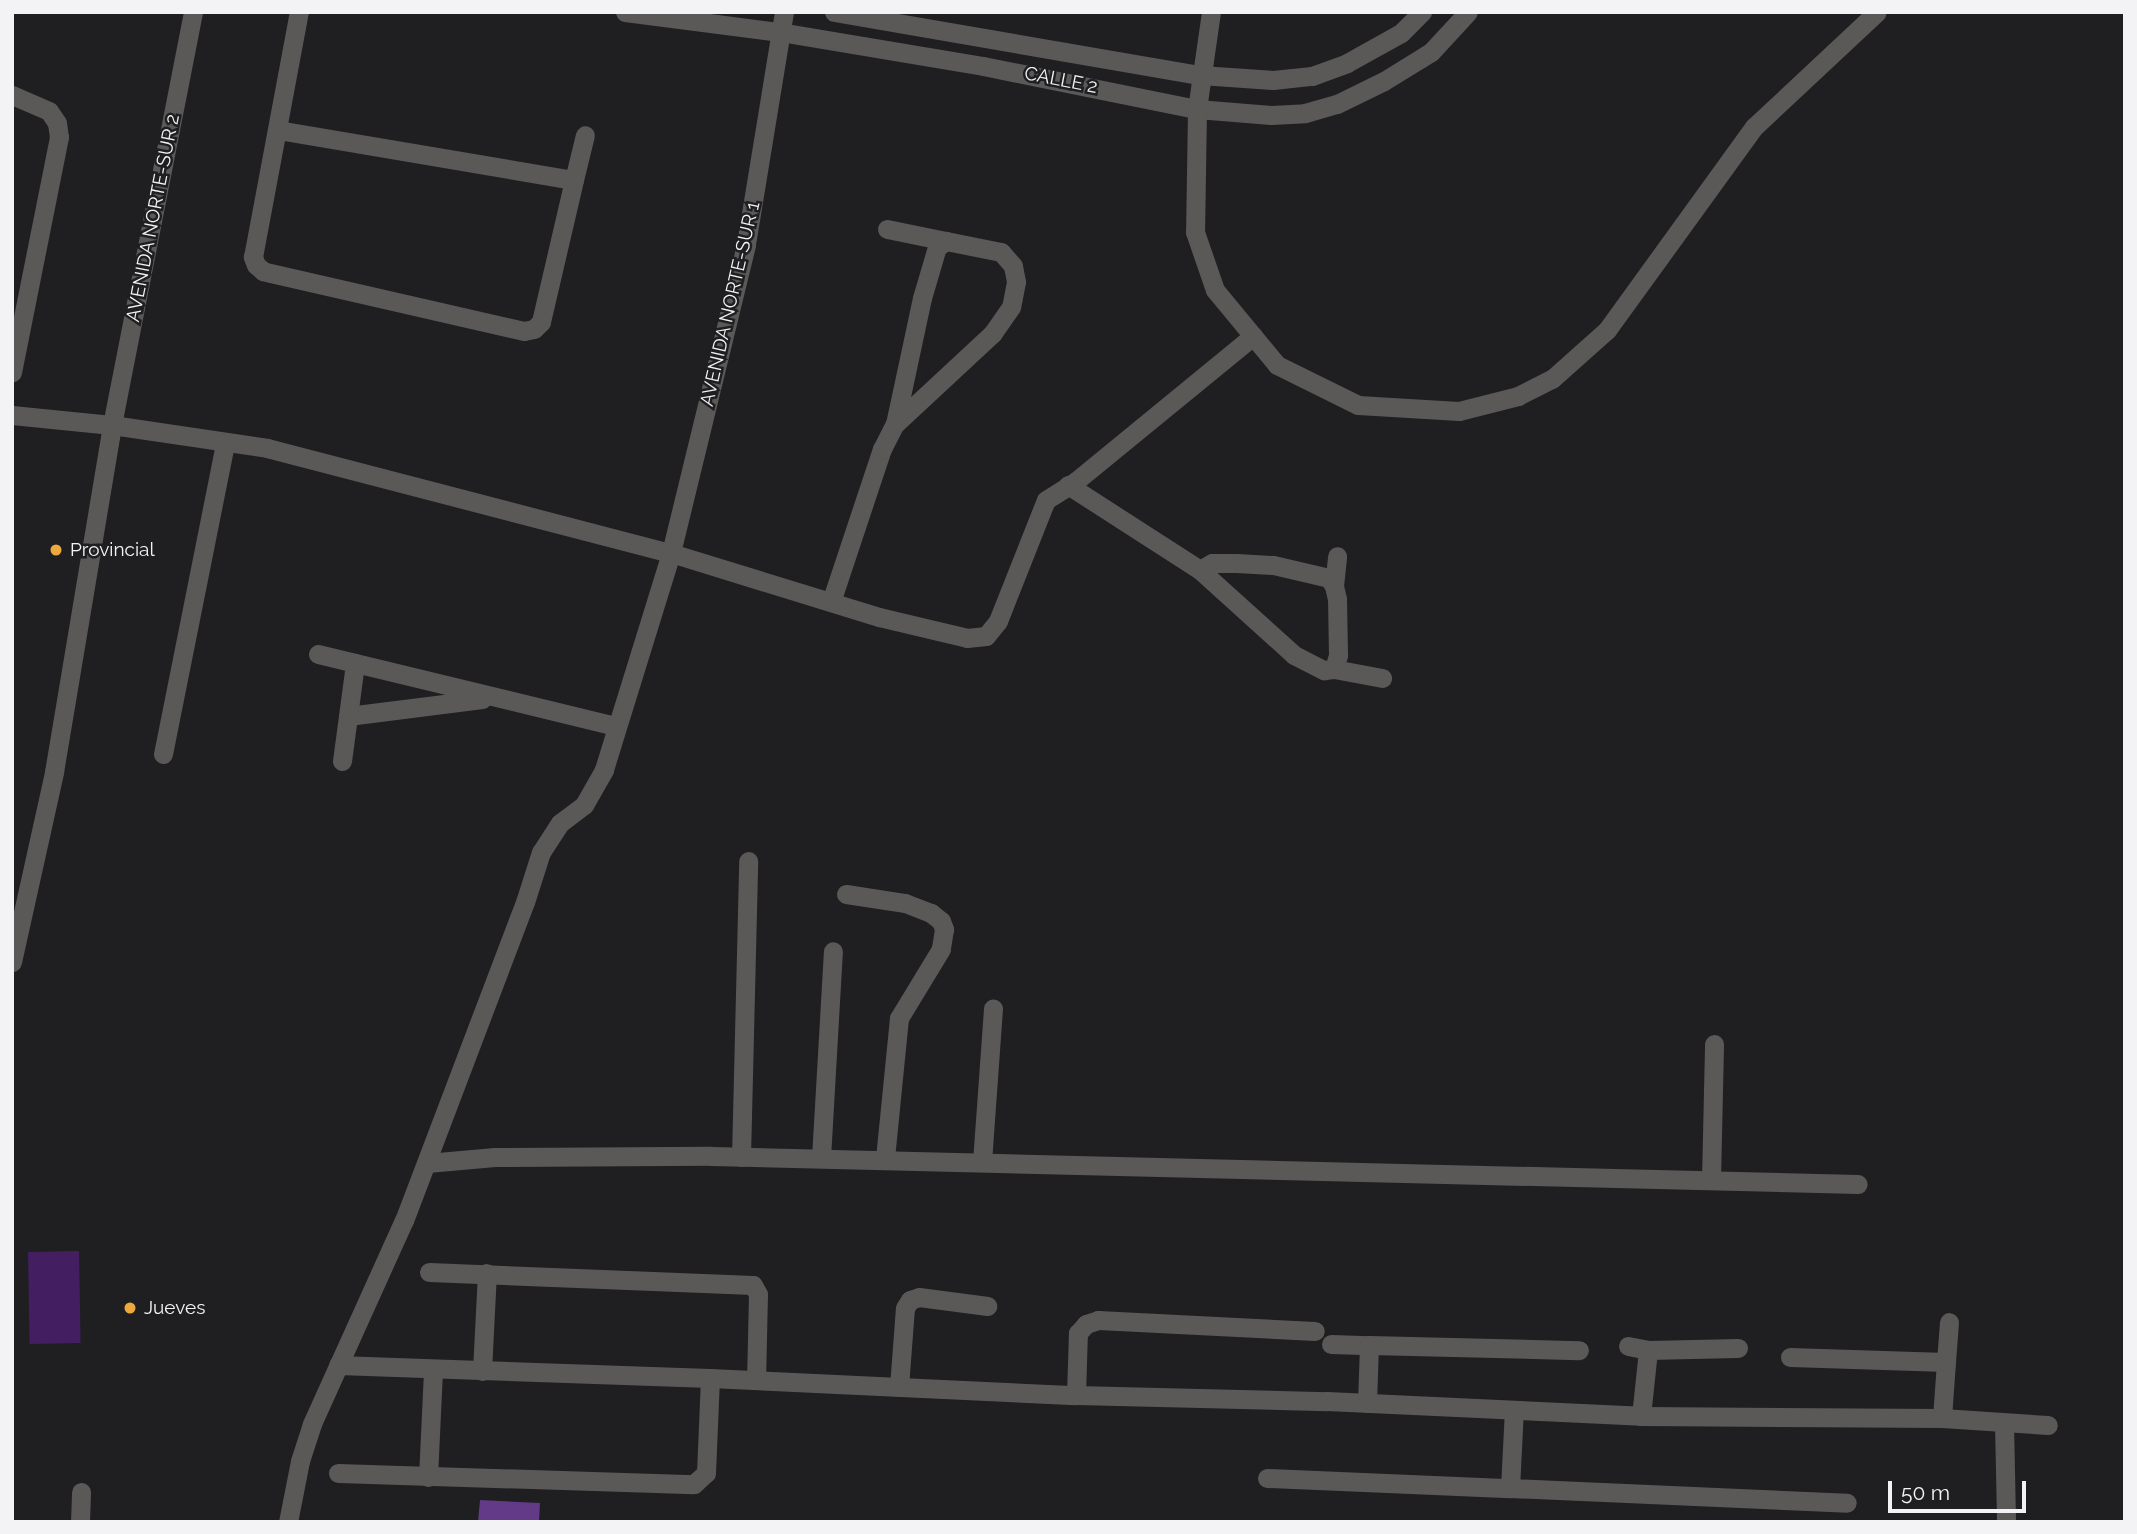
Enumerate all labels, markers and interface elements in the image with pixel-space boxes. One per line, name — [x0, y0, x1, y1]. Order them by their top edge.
street label: CALLE 2 — [1022, 62, 1100, 98]
street label: AVENIDA NORTE-SUR 2 — [122, 112, 184, 324]
street label: AVENIDA NORTE-SUR 1 — [695, 199, 765, 409]
place label: Provincial — [70, 539, 155, 561]
marker: Provincial — [48, 542, 64, 558]
place label: Jueves — [144, 1297, 205, 1319]
marker: Jueves — [122, 1300, 138, 1316]
scale bar — [1892, 1468, 2030, 1512]
text: 50 m — [1901, 1480, 1950, 1505]

